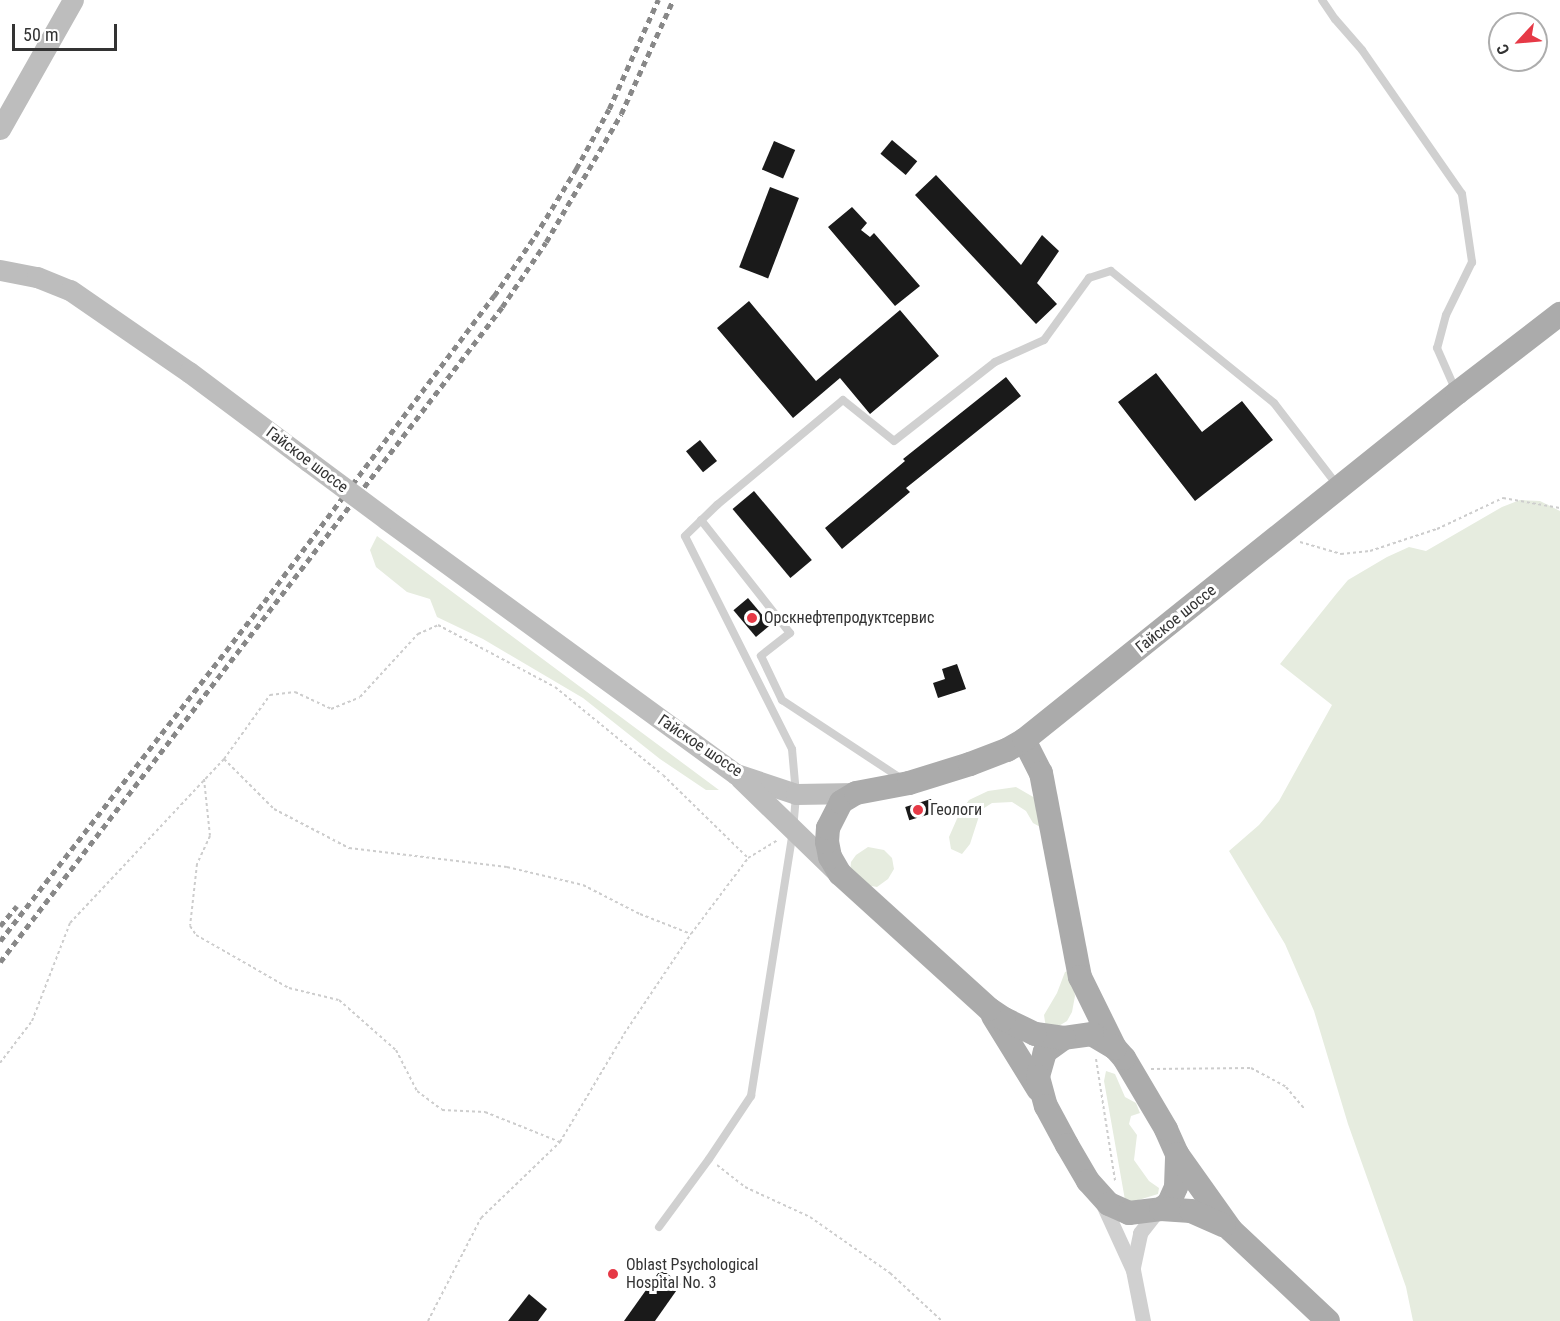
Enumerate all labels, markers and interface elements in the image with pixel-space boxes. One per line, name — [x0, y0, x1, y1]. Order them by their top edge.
scale bar — [15, 12, 120, 50]
north arrow — [1488, 12, 1548, 72]
text: 50 m — [23, 24, 58, 45]
text: С — [1493, 41, 1514, 57]
street label: Гайское шоссе — [262, 423, 352, 497]
street label: Гайское шоссе — [1132, 581, 1220, 657]
place label: Орскнефтепродуктсервис — [764, 608, 934, 628]
marker: Орскнефтепродуктсервис — [745, 611, 759, 625]
street label: Гайское шоссе — [654, 711, 746, 781]
place label: Геологи — [930, 800, 982, 820]
marker: Геологи — [911, 803, 925, 817]
place label: Oblast Psychological Hospital No. 3 — [626, 1255, 758, 1293]
marker: Oblast Psychological Hospital No. 3 — [604, 1265, 622, 1283]

